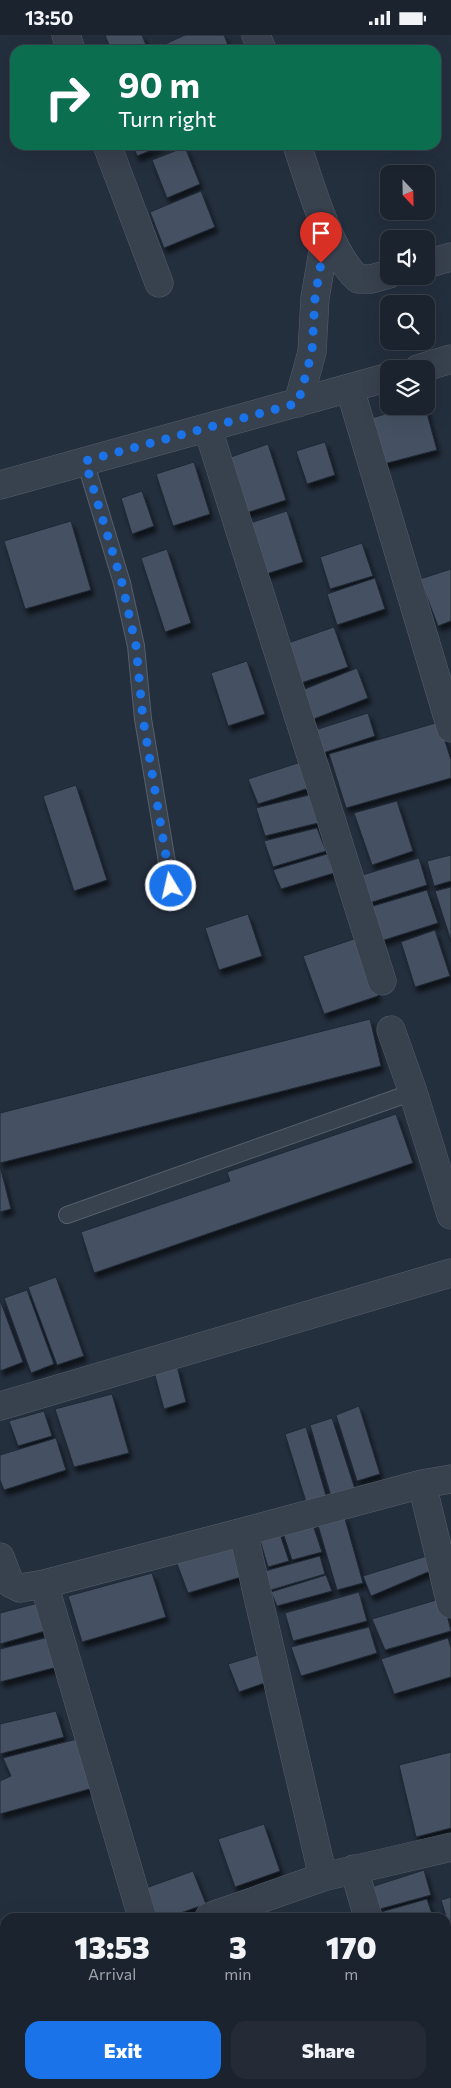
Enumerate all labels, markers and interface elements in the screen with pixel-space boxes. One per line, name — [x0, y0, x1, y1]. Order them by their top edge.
text: 13:50 — [25, 6, 73, 29]
text: 90 m — [118, 62, 200, 105]
icon: right — [35, 65, 100, 130]
text: Turn right — [118, 105, 216, 132]
north arrow — [380, 165, 435, 220]
map controls — [380, 165, 435, 415]
pin — [300, 212, 342, 263]
icon: arrive — [307, 219, 335, 247]
button: sound — [380, 230, 435, 285]
button: search — [380, 295, 435, 350]
button: layers — [380, 360, 435, 415]
position arrow — [144, 859, 196, 911]
text: 13:53 — [74, 1928, 150, 1965]
text: 3 — [229, 1928, 247, 1965]
text: 170 — [326, 1928, 377, 1965]
text: Arrival — [88, 1964, 136, 1983]
text: min — [224, 1964, 251, 1983]
text: m — [344, 1964, 358, 1983]
button: Exit — [25, 2021, 221, 2079]
button: Share — [231, 2021, 426, 2079]

